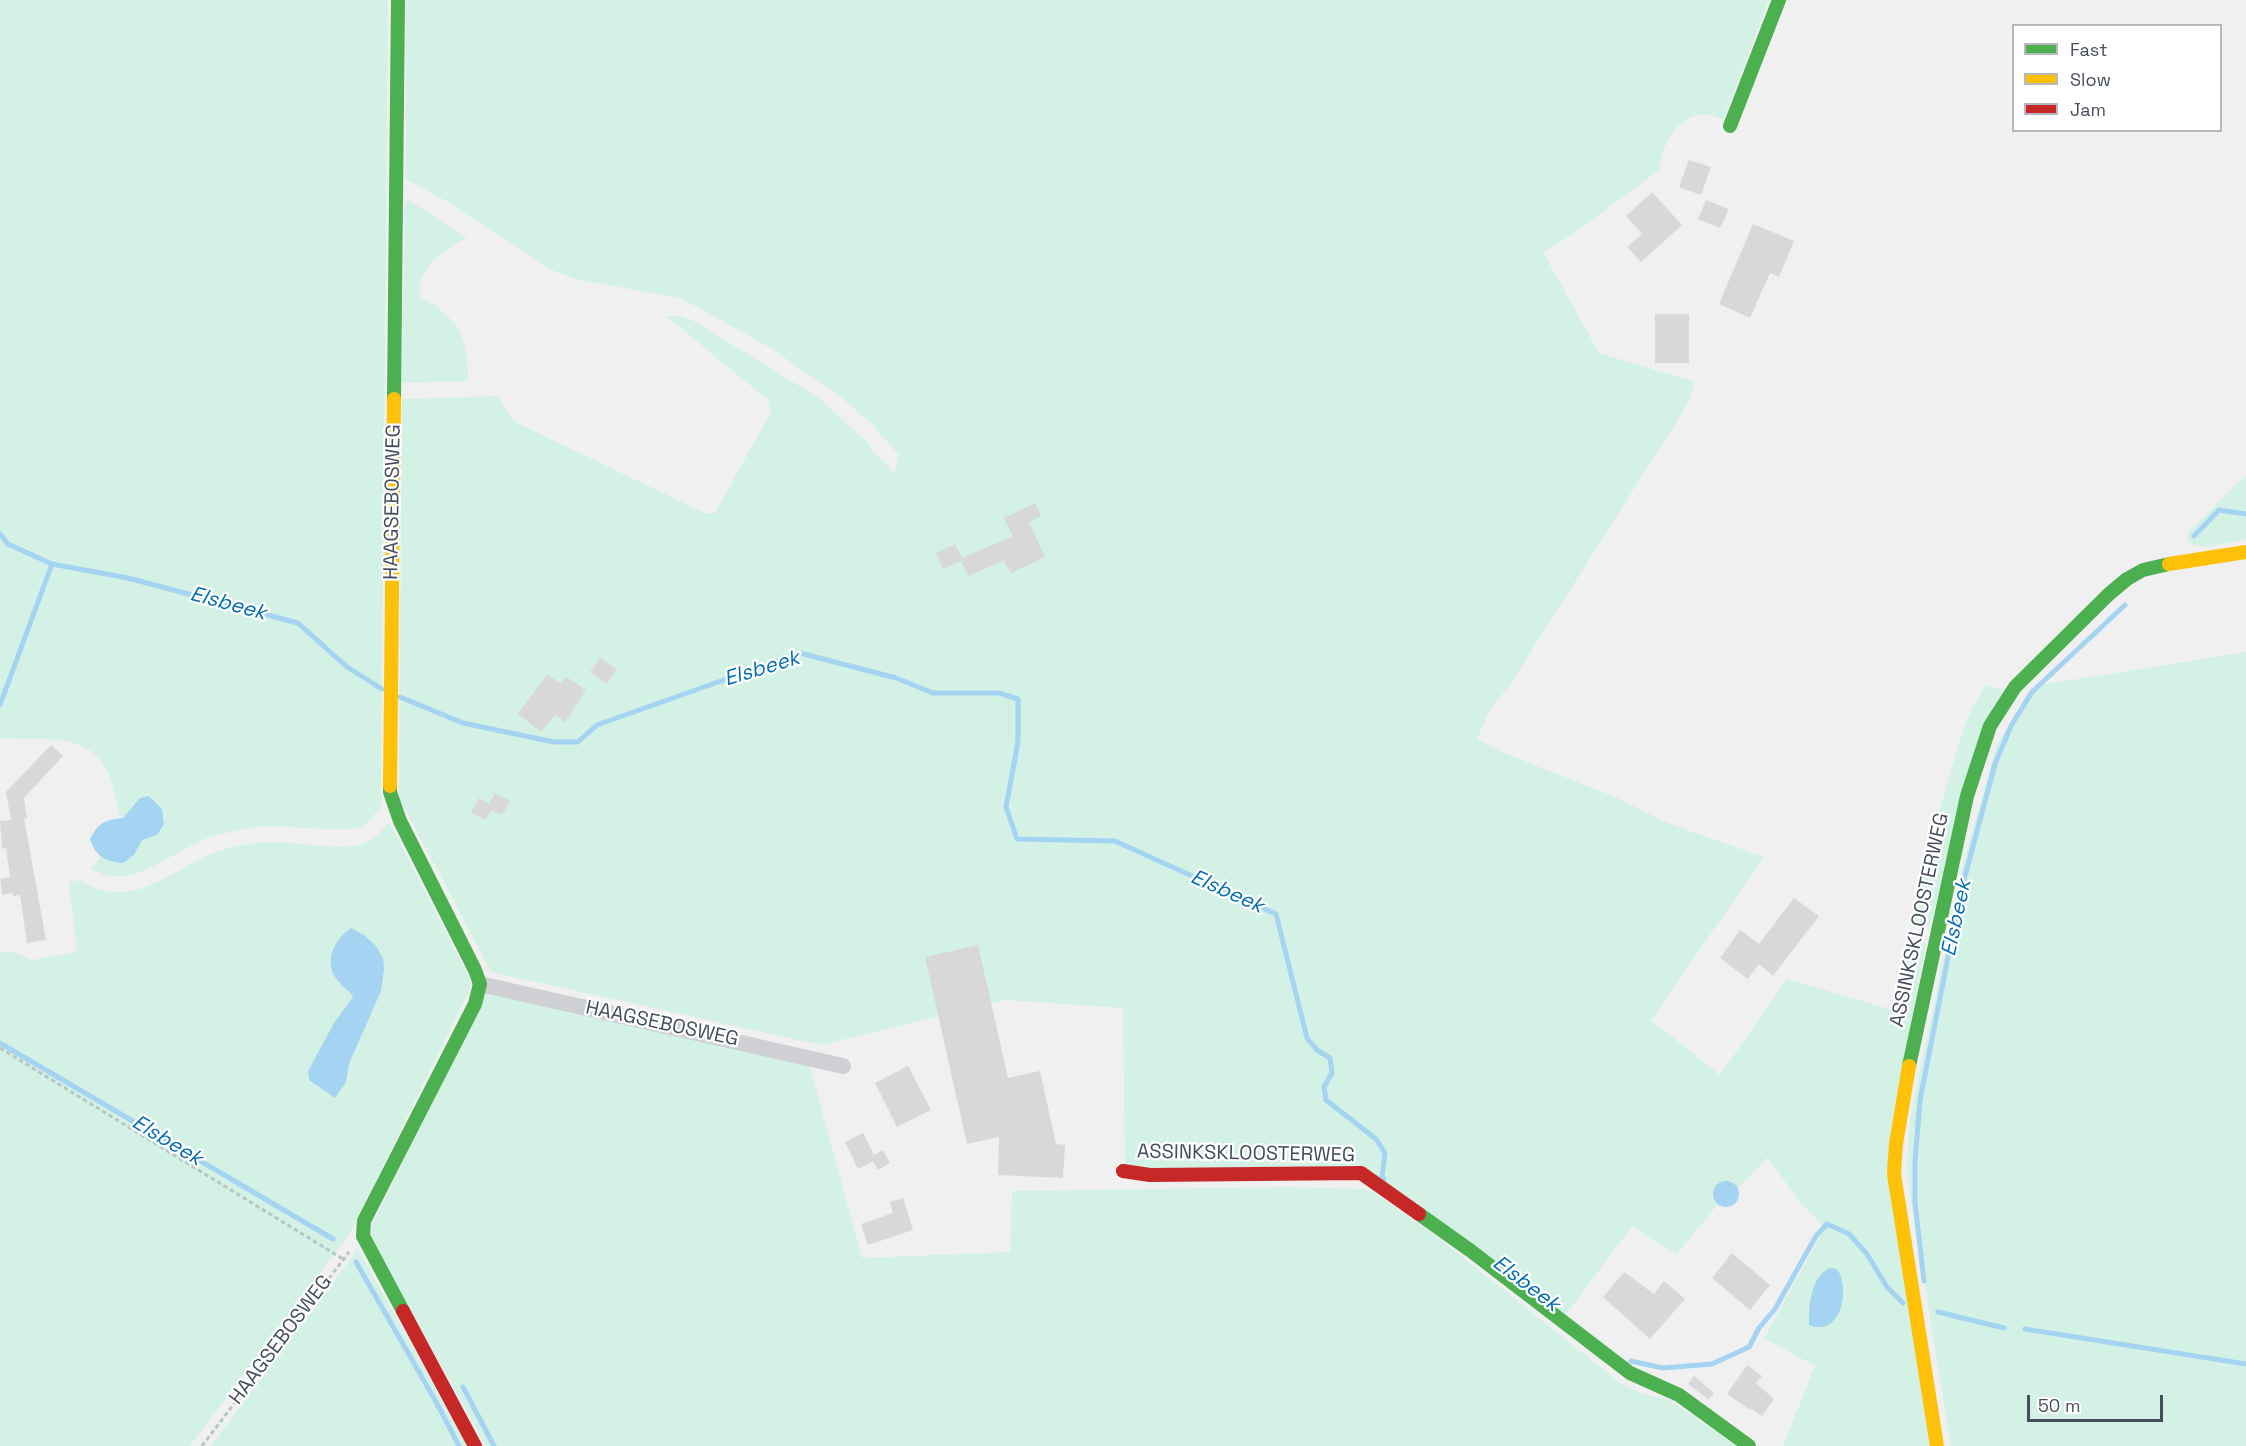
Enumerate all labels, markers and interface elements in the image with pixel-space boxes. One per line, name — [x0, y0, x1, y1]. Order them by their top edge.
legend — [2012, 24, 2222, 132]
text: Fast — [2070, 38, 2107, 61]
text: Slow — [2070, 68, 2111, 91]
text: Jam — [2070, 98, 2106, 121]
street label: HAAGSEBOSWEG — [380, 424, 406, 580]
water label: Elsbeek — [187, 582, 269, 626]
water label: Elsbeek — [721, 646, 803, 692]
street label: ASSINKSKLOOSTERWEG — [1886, 811, 1954, 1029]
water label: Elsbeek — [1186, 865, 1268, 919]
water label: Elsbeek — [1937, 877, 1977, 959]
street label: HAAGSEBOSWEG — [583, 996, 741, 1052]
water label: Elsbeek — [127, 1110, 207, 1172]
street label: ASSINKSKLOOSTERWEG — [1137, 1140, 1355, 1168]
water label: Elsbeek — [1487, 1251, 1565, 1317]
street label: HAAGSEBOSWEG — [225, 1271, 337, 1409]
scale bar — [2030, 1383, 2166, 1421]
text: 50 m — [2038, 1394, 2080, 1417]

